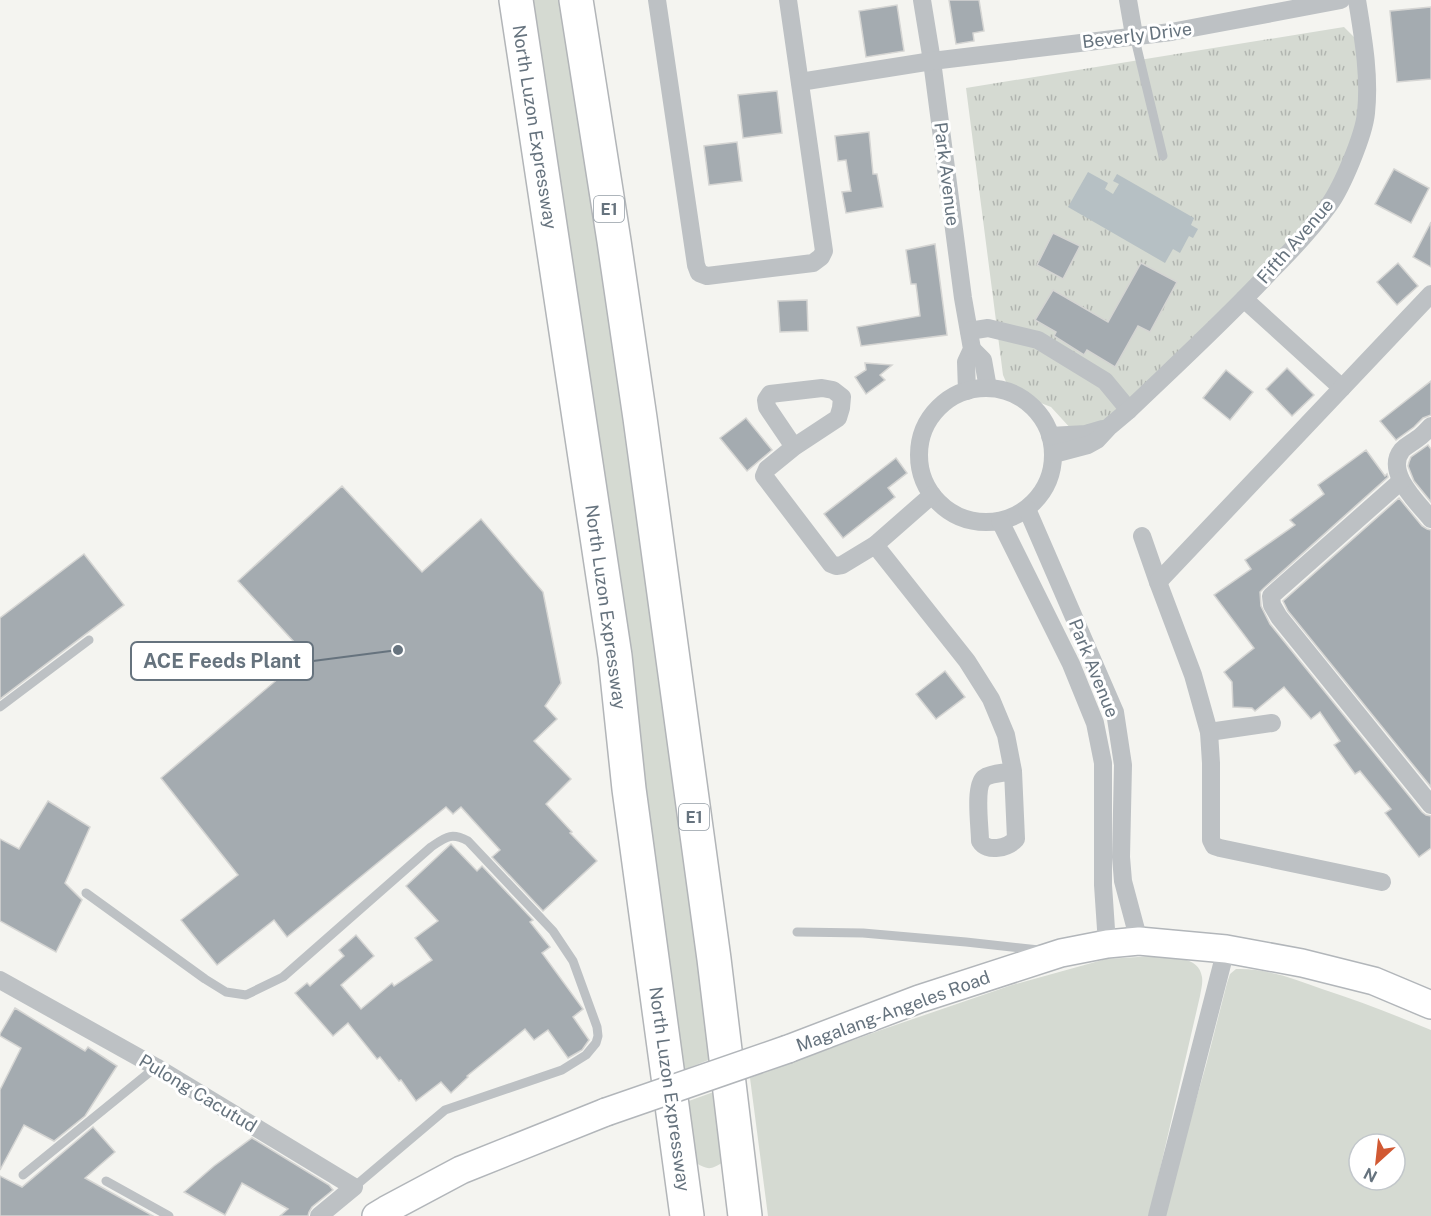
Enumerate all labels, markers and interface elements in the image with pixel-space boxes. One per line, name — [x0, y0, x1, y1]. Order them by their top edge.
street label: Beverly Drive — [1081, 18, 1193, 52]
street label: North Luzon Expressway — [508, 23, 562, 231]
street label: Park Avenue — [930, 121, 964, 227]
street label: Fifth Avenue — [1253, 194, 1337, 288]
road number: E1 — [594, 196, 624, 222]
street label: North Luzon Expressway — [581, 503, 631, 711]
street label: Park Avenue — [1065, 616, 1123, 720]
callout: ACE Feeds Plant — [131, 642, 313, 680]
text: ACE Feeds Plant — [143, 649, 301, 673]
road number: E1 — [679, 804, 709, 830]
street label: Magalang-Angeles Road — [793, 966, 993, 1056]
street label: North Luzon Expressway — [645, 985, 695, 1193]
street label: Pulong Cacutud — [135, 1050, 261, 1136]
north arrow — [1347, 1132, 1407, 1192]
text: N — [1361, 1164, 1380, 1186]

